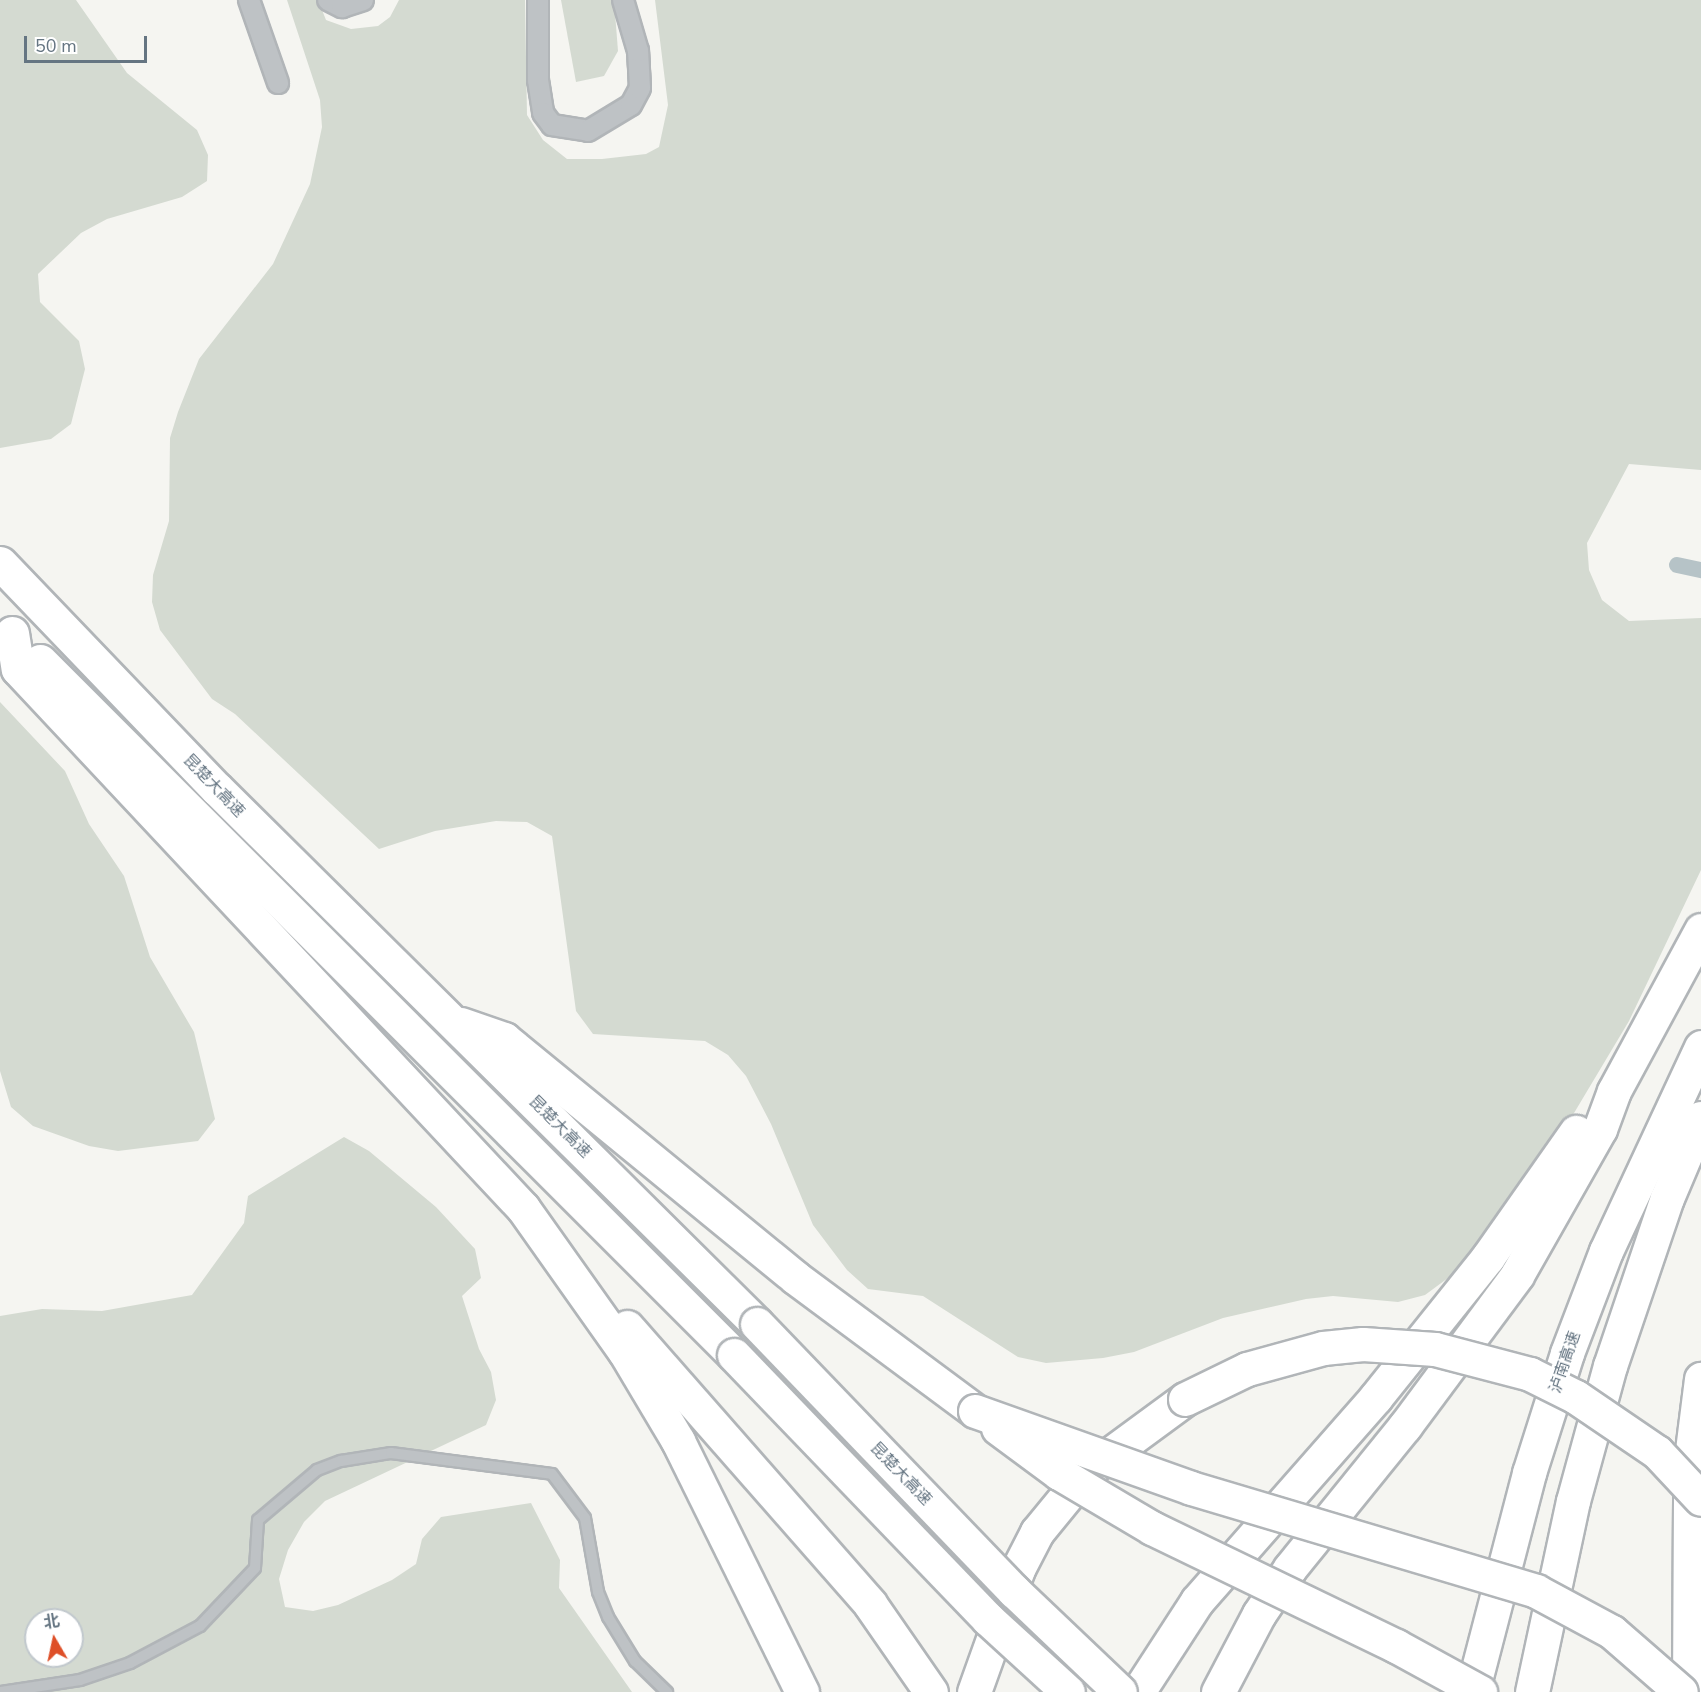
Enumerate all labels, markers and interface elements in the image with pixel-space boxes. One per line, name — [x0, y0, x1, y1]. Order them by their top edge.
scale bar — [27, 24, 150, 62]
text: 50 m — [35, 34, 77, 58]
street label: 昆楚大高速 — [179, 751, 249, 821]
street label: 昆楚大高速 — [525, 1092, 595, 1162]
street label: 泸南高速 — [1546, 1329, 1584, 1395]
street label: 昆楚大高速 — [866, 1439, 936, 1509]
north arrow — [24, 1608, 84, 1668]
text: 北 — [42, 1610, 61, 1634]

